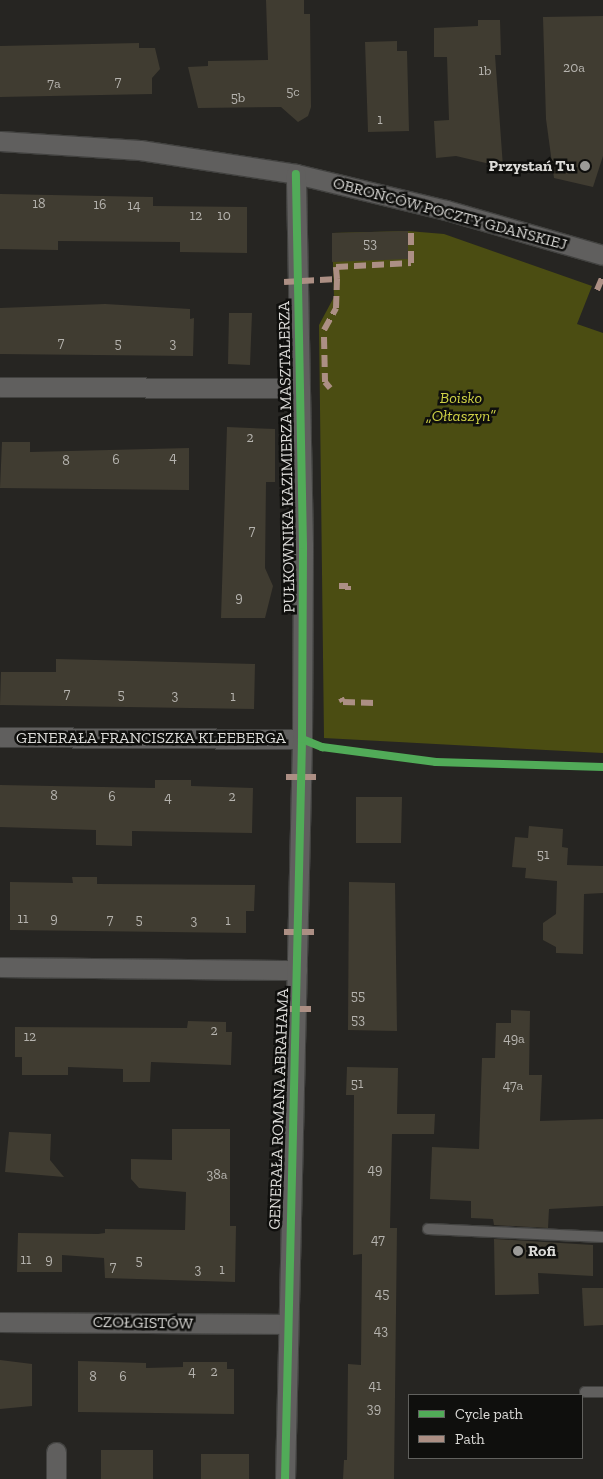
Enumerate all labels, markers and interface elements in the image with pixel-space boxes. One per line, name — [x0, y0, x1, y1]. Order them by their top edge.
house number: 20a — [563, 60, 585, 76]
house number: 1b — [479, 63, 491, 79]
house number: 7 — [115, 74, 121, 90]
house number: 7a — [47, 76, 61, 92]
house number: 5c — [286, 84, 300, 100]
house number: 5b — [231, 90, 245, 106]
house number: 1 — [377, 112, 383, 128]
place label: Przystań Tu — [489, 156, 575, 176]
marker: Przystań Tu — [579, 160, 591, 172]
street label: OBROŃCÓW POCZTY GDAŃSKIEJ — [330, 173, 570, 255]
house number: 18 — [33, 196, 45, 212]
house number: 16 — [94, 197, 106, 213]
house number: 14 — [128, 198, 140, 214]
house number: 12 — [190, 208, 202, 224]
house number: 10 — [217, 208, 231, 224]
house number: 53 — [363, 236, 377, 252]
street label: PUŁKOWNIKA KAZIMIERZA MASZTALERZA — [275, 300, 299, 614]
house number: 7 — [58, 335, 64, 351]
house number: 5 — [114, 336, 122, 352]
house number: 3 — [170, 336, 176, 352]
park label: Boisko „Ołtaszyn” — [426, 388, 496, 426]
house number: 2 — [246, 430, 254, 446]
house number: 4 — [169, 450, 177, 466]
house number: 6 — [112, 452, 120, 468]
house number: 8 — [62, 453, 70, 469]
house number: 7 — [249, 523, 255, 539]
house number: 9 — [235, 590, 243, 606]
house number: 7 — [64, 686, 70, 702]
house number: 5 — [117, 687, 125, 703]
house number: 3 — [172, 688, 178, 704]
house number: 1 — [230, 689, 236, 705]
street label: GENERAŁA FRANCISZKA KLEEBERGA — [16, 728, 286, 748]
house number: 8 — [50, 788, 58, 804]
house number: 6 — [108, 789, 116, 805]
house number: 2 — [228, 789, 236, 805]
house number: 4 — [164, 790, 172, 806]
house number: 51 — [537, 847, 549, 863]
house number: 11 — [18, 911, 28, 927]
house number: 9 — [50, 911, 58, 927]
house number: 7 — [107, 912, 113, 928]
house number: 5 — [135, 912, 143, 928]
house number: 3 — [191, 913, 197, 929]
house number: 1 — [225, 913, 231, 929]
street label: GENERAŁA ROMANA ABRAHAMA — [265, 987, 293, 1231]
house number: 55 — [351, 988, 365, 1004]
house number: 53 — [351, 1012, 365, 1028]
house number: 2 — [210, 1023, 218, 1039]
house number: 12 — [24, 1029, 36, 1045]
house number: 49a — [503, 1031, 525, 1047]
house number: 51 — [351, 1076, 363, 1092]
house number: 47a — [503, 1078, 523, 1094]
house number: 49 — [368, 1162, 382, 1178]
house number: 38a — [206, 1167, 228, 1183]
house number: 47 — [371, 1232, 385, 1248]
place label: Rofi — [528, 1241, 556, 1261]
marker: Rofi — [512, 1245, 524, 1257]
house number: 11 — [21, 1252, 31, 1268]
house number: 9 — [45, 1252, 53, 1268]
house number: 5 — [135, 1253, 143, 1269]
house number: 7 — [110, 1259, 116, 1275]
house number: 3 — [195, 1262, 201, 1278]
house number: 1 — [219, 1262, 225, 1278]
house number: 45 — [375, 1286, 389, 1302]
street label: CZOŁGISTÓW — [93, 1313, 193, 1333]
house number: 43 — [374, 1323, 388, 1339]
house number: 4 — [188, 1364, 196, 1380]
house number: 2 — [210, 1364, 218, 1380]
house number: 8 — [89, 1369, 97, 1385]
house number: 6 — [119, 1369, 127, 1385]
house number: 41 — [369, 1378, 381, 1394]
legend — [408, 1394, 583, 1459]
house number: 39 — [367, 1401, 381, 1417]
text: Cycle path — [455, 1405, 523, 1423]
text: Path — [455, 1430, 485, 1448]

